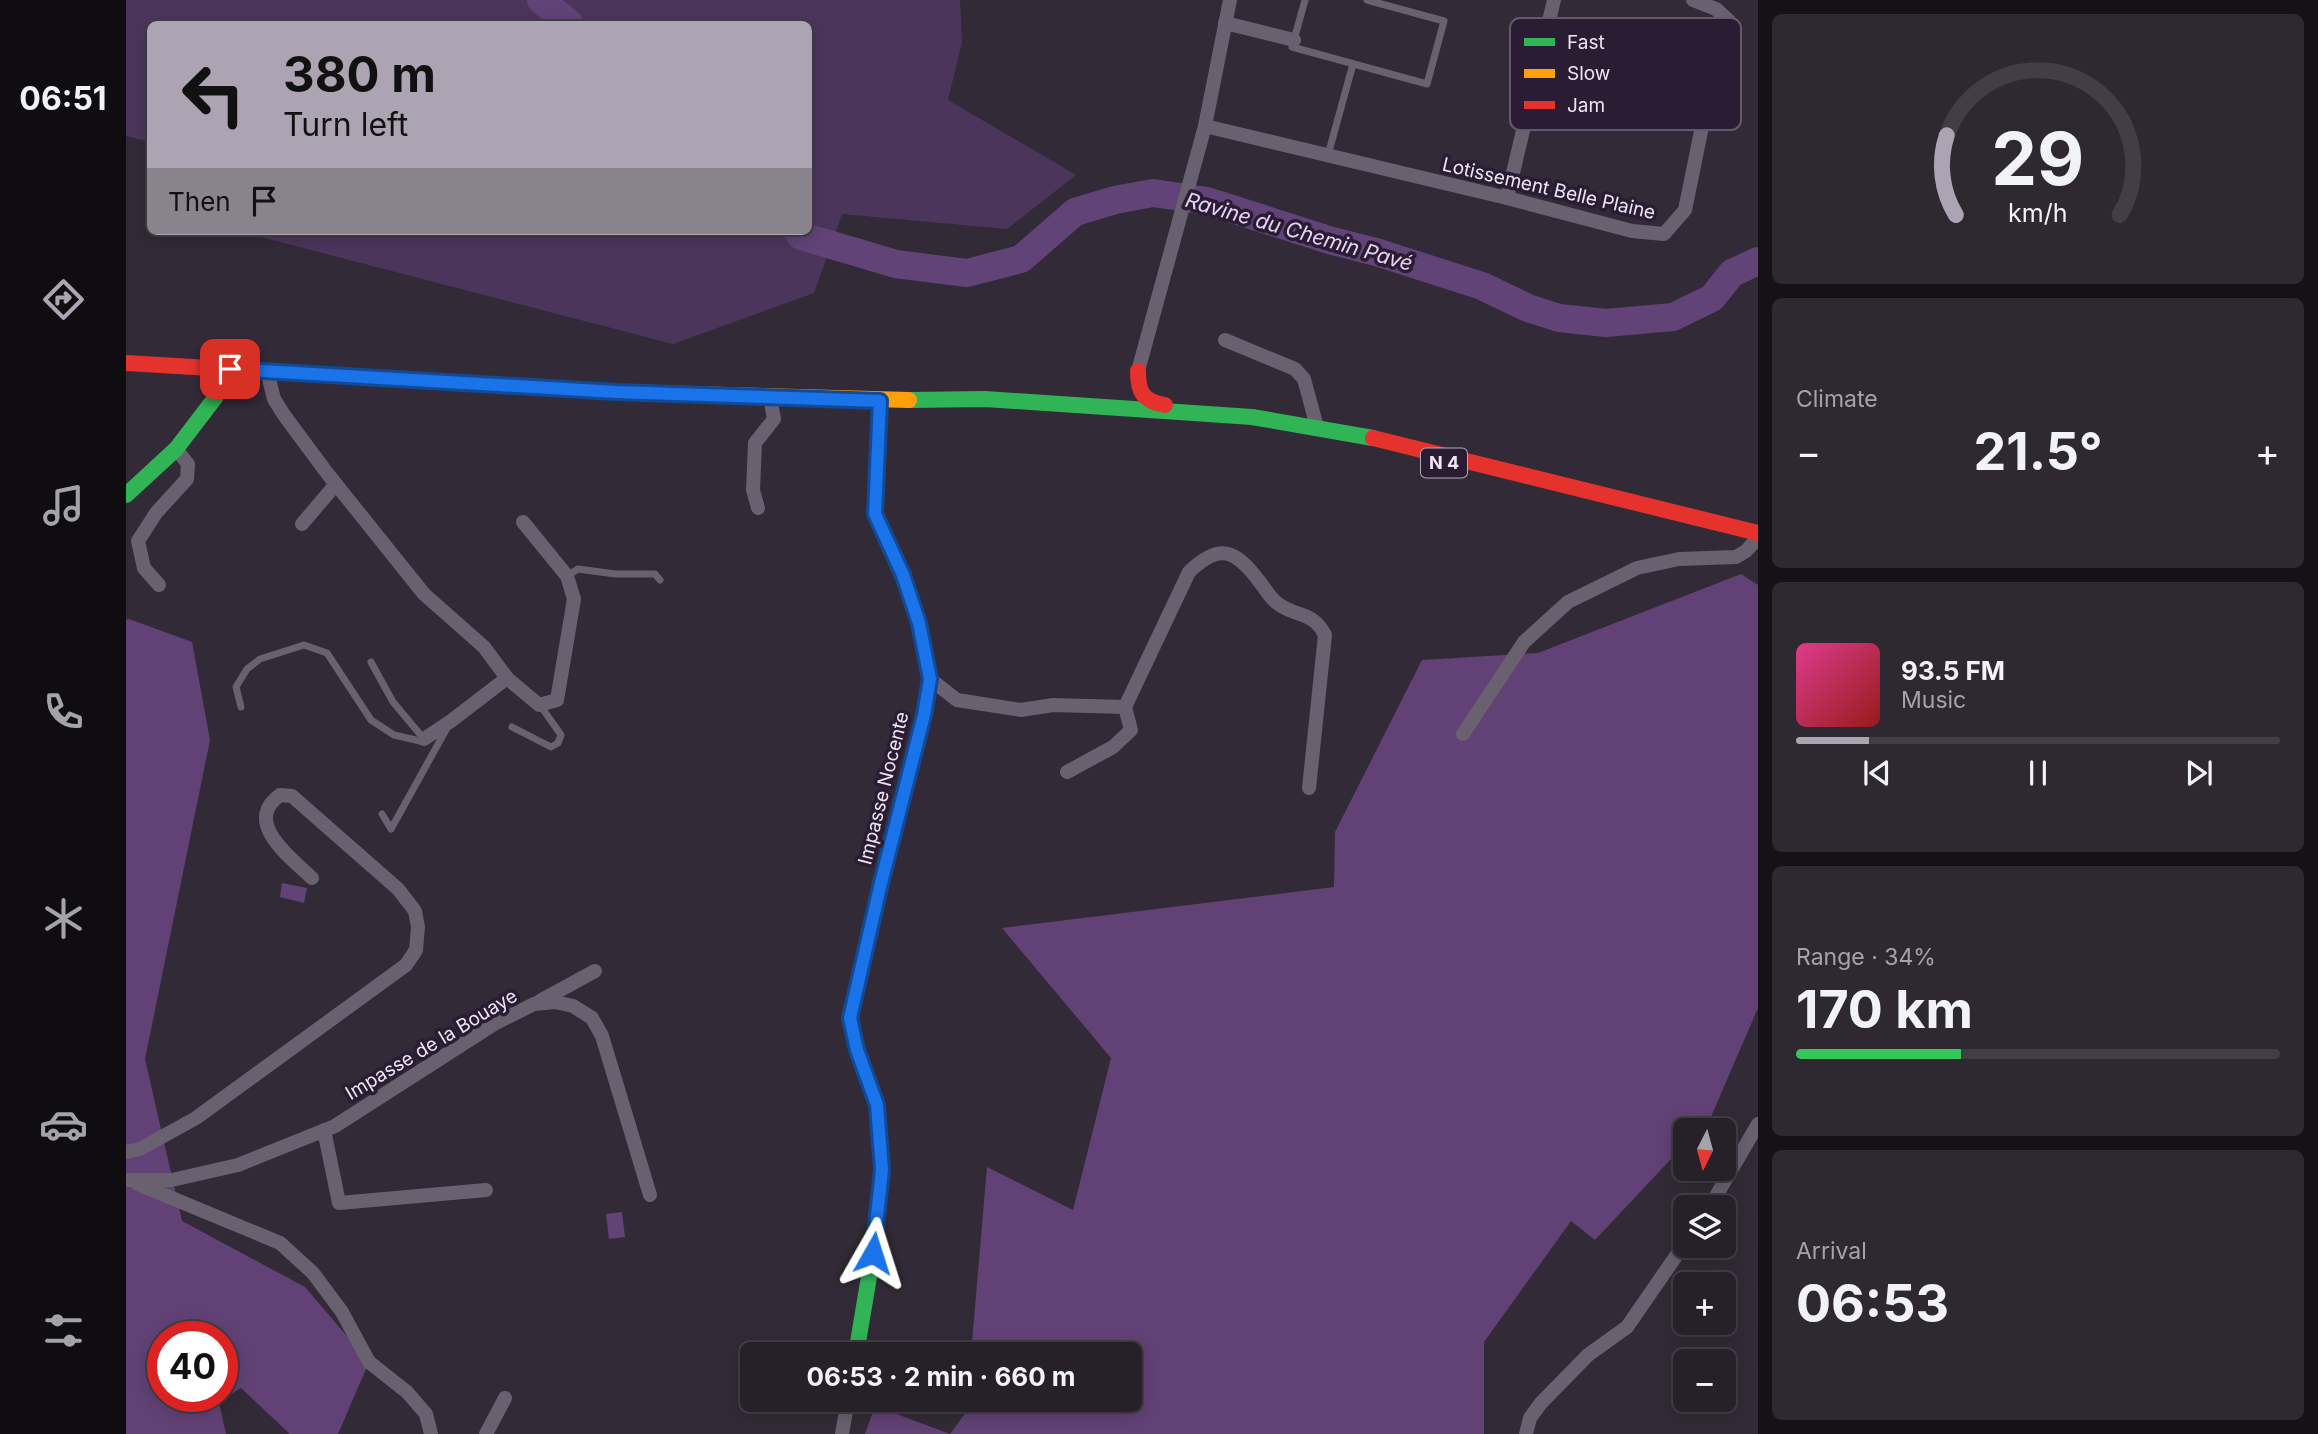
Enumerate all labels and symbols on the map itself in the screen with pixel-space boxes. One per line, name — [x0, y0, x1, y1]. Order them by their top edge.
legend — [1510, 18, 1741, 130]
text: Fast — [1567, 31, 1605, 54]
text: Slow — [1567, 62, 1610, 85]
text: Jam — [1567, 94, 1605, 117]
street label: Lotissement Belle Plaine — [1440, 153, 1658, 224]
water label: Ravine du Chemin Pavé — [1183, 187, 1416, 276]
pin — [200, 339, 260, 399]
road number: N 4 — [1421, 448, 1467, 477]
street label: Impasse Nocente — [853, 709, 914, 867]
street label: Impasse de la Bouaye — [341, 984, 521, 1105]
north arrow — [1673, 1118, 1736, 1181]
position arrow — [836, 1216, 910, 1290]
speed limit sign: 40 — [147, 1321, 238, 1412]

